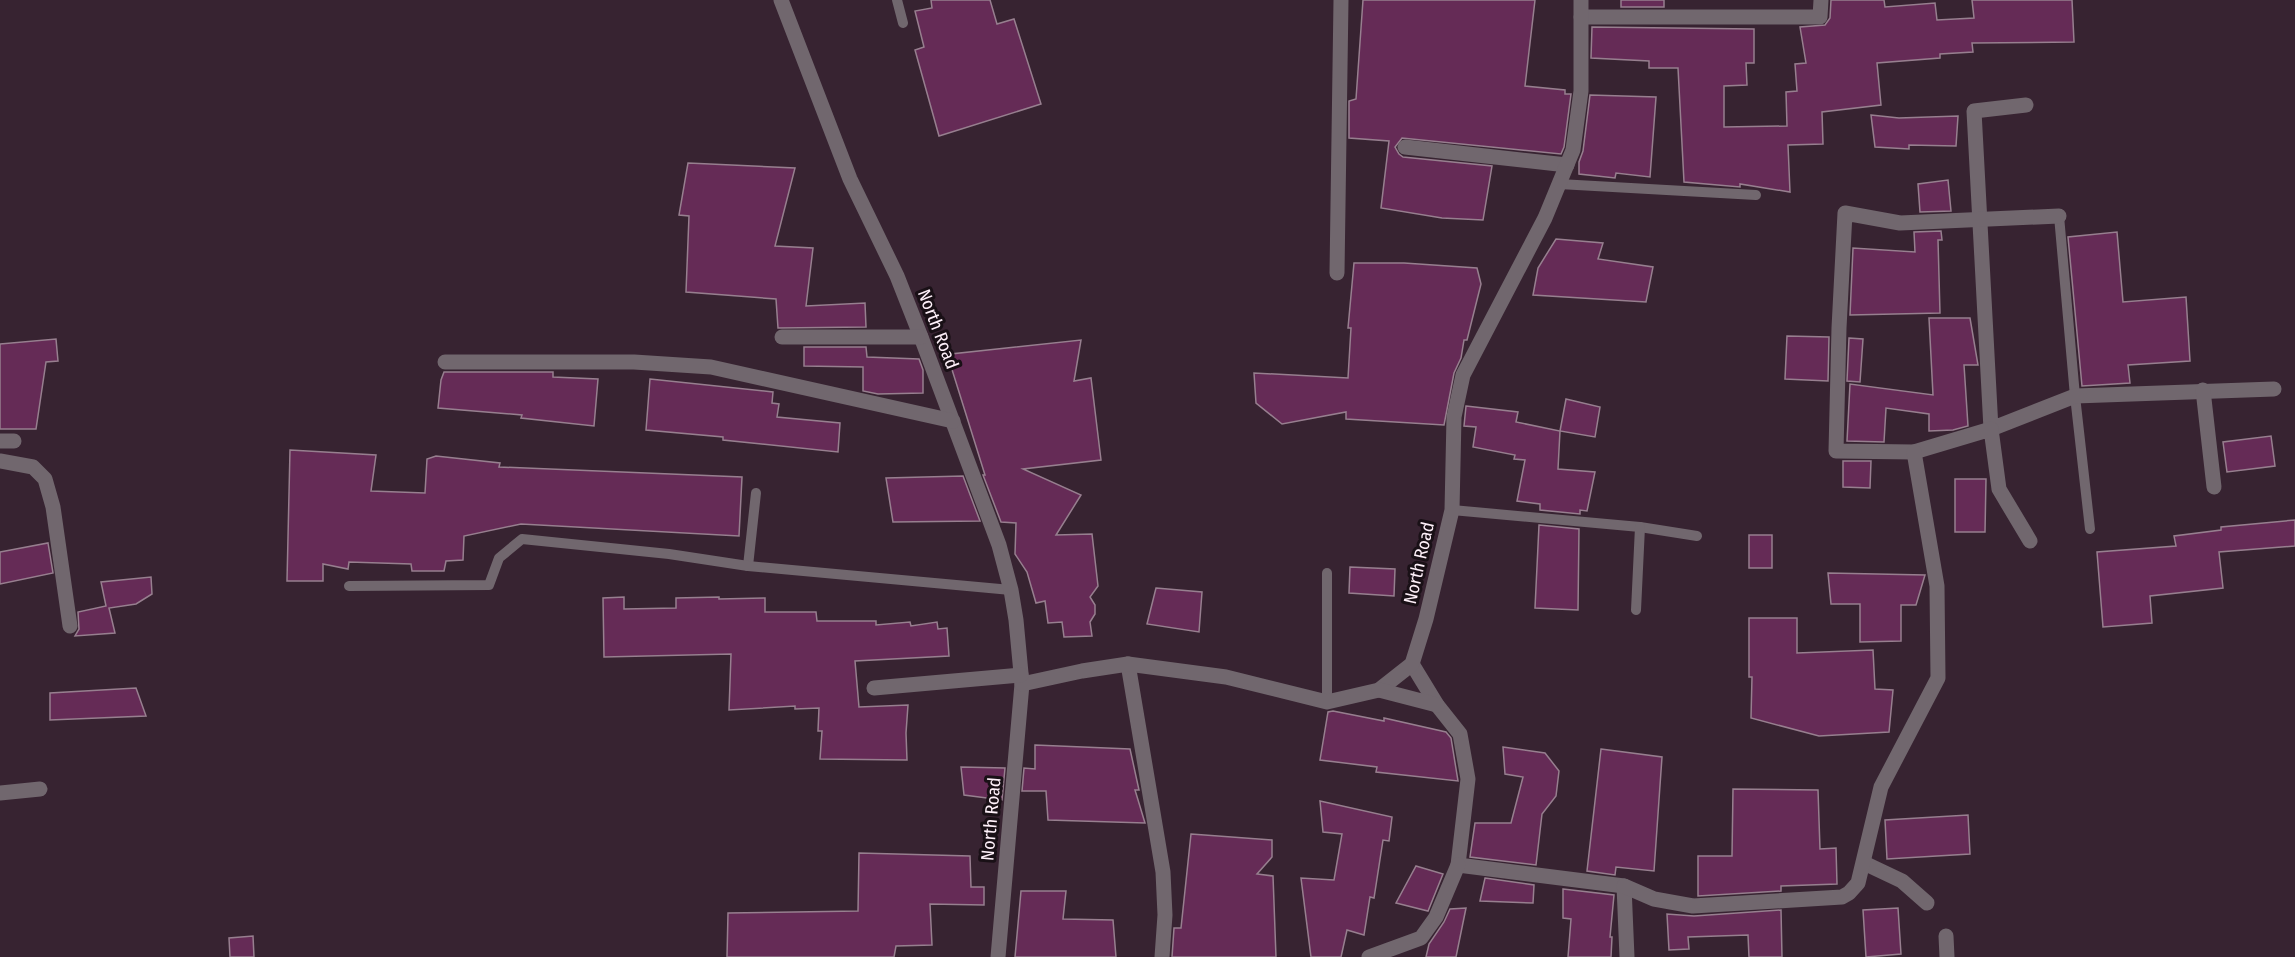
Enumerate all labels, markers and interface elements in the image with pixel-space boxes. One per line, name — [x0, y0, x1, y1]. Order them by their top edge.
street label: North Road — [913, 286, 963, 372]
street label: North Road — [1399, 520, 1439, 606]
street label: North Road — [976, 776, 1006, 862]

